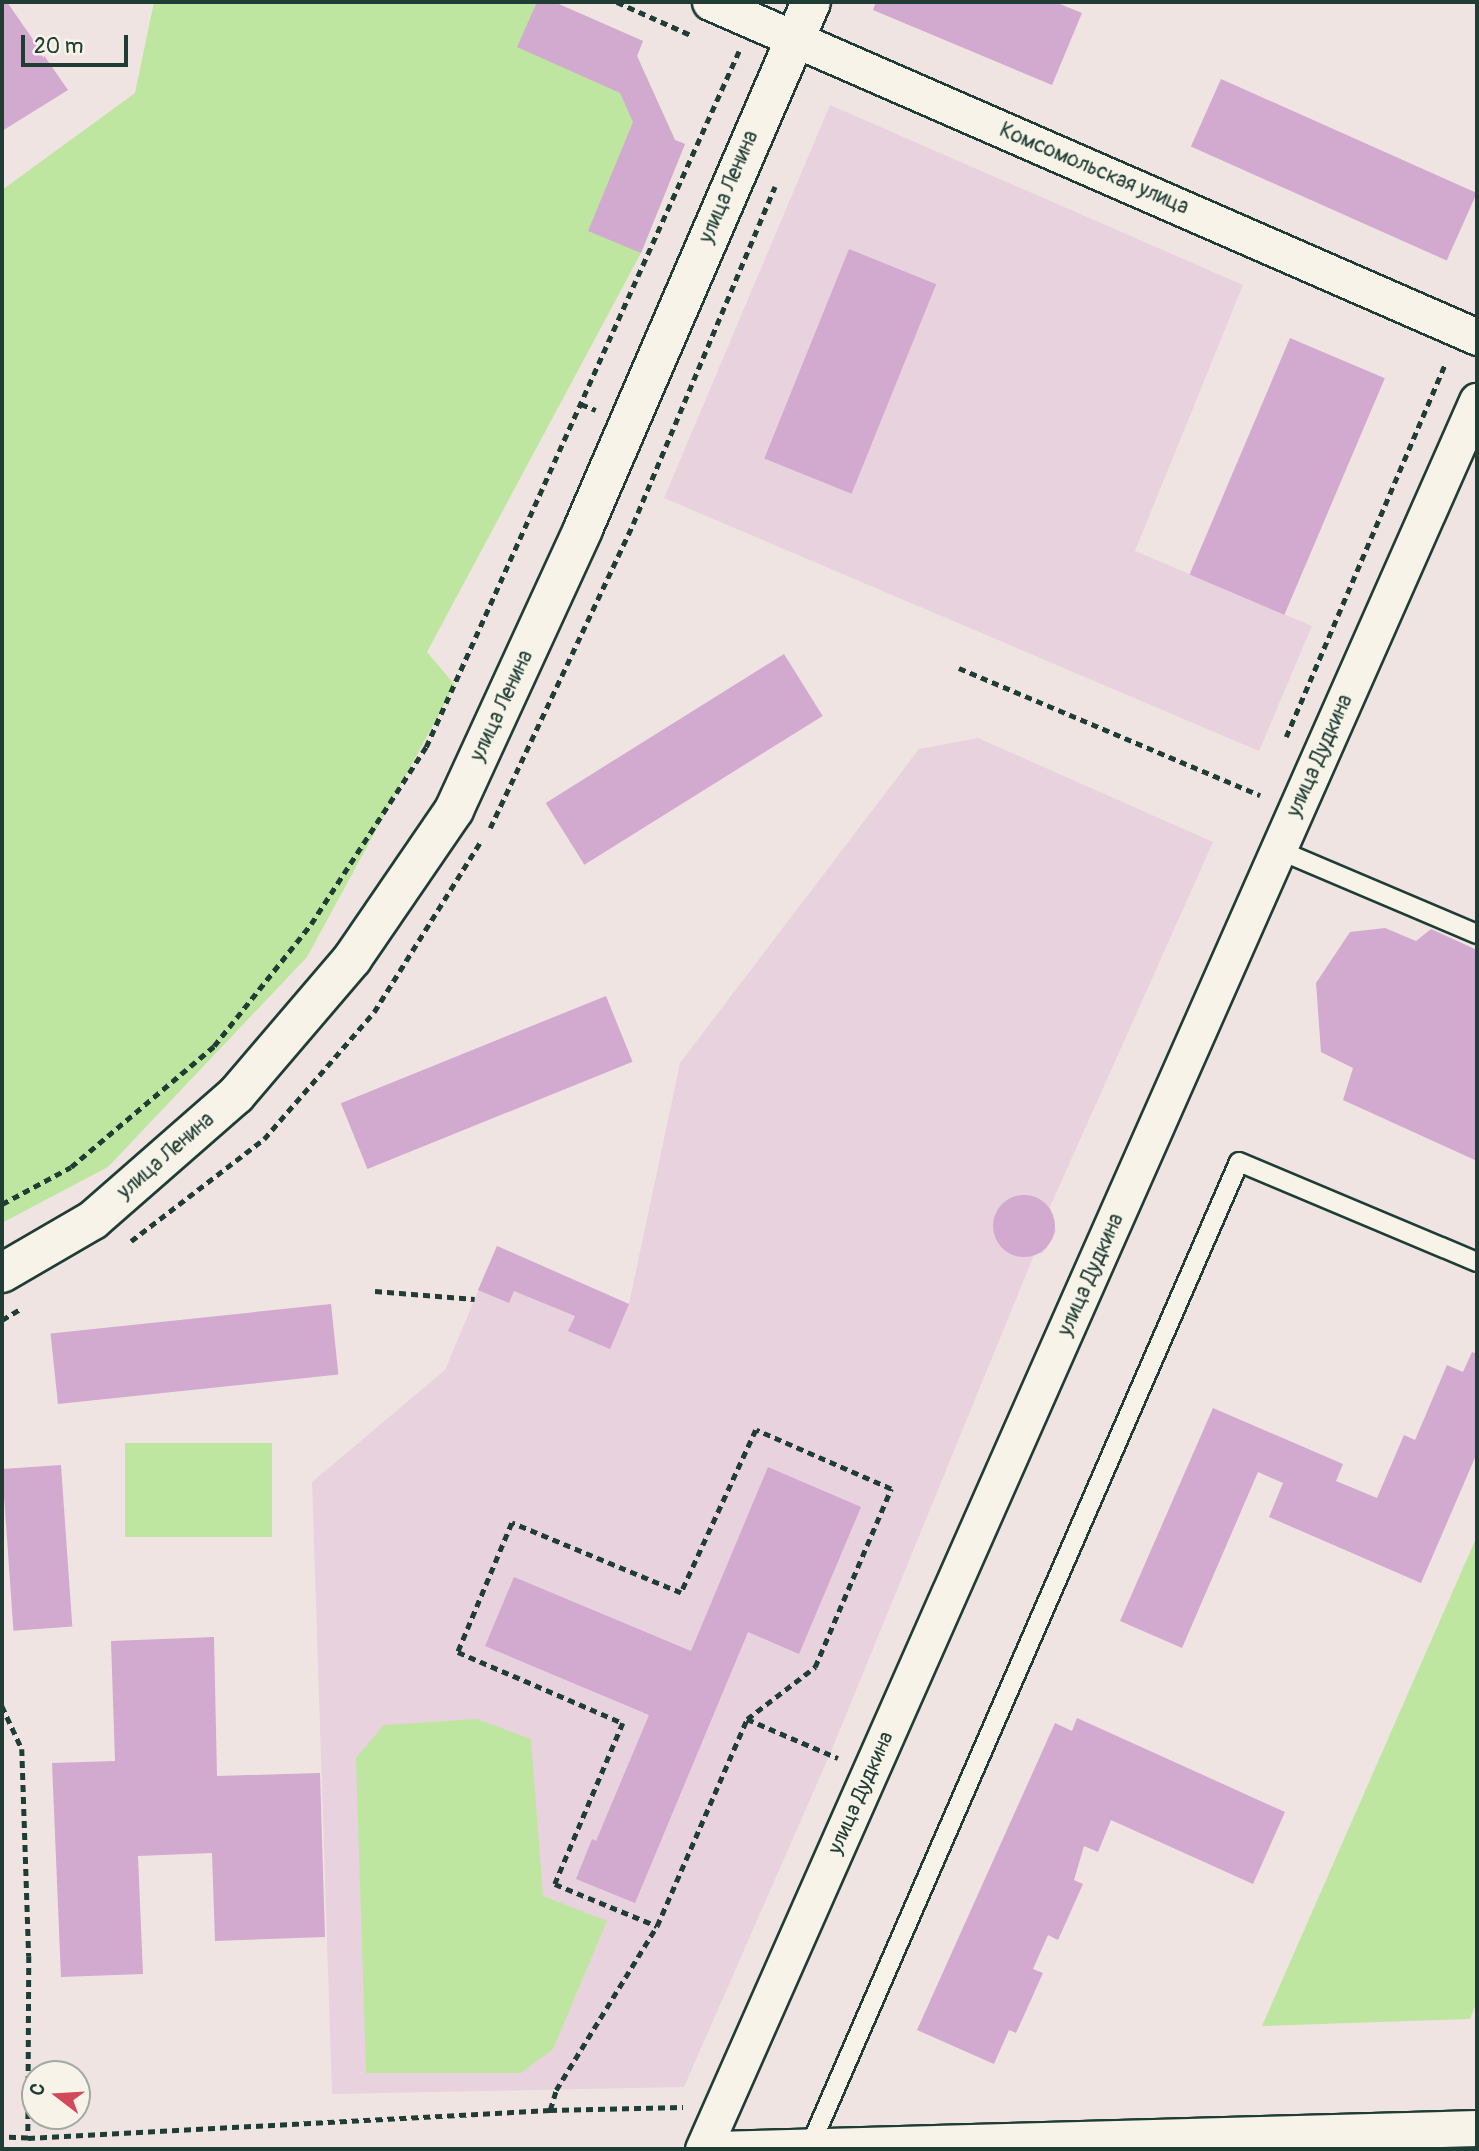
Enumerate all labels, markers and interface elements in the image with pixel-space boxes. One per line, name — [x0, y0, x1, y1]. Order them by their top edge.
scale bar — [24, 21, 131, 65]
text: 20 m — [34, 33, 83, 60]
street label: Комсомольская улица — [996, 118, 1192, 220]
street label: улица Ленина — [694, 127, 764, 247]
street label: улица Ленина — [465, 646, 539, 766]
street label: улица Дудкина — [1282, 691, 1358, 821]
street label: улица Ленина — [113, 1107, 219, 1205]
street label: улица Дудкина — [1053, 1210, 1129, 1340]
street label: улица Дудкина — [823, 1728, 899, 1858]
north arrow — [21, 2060, 91, 2130]
text: С — [25, 2080, 51, 2099]

